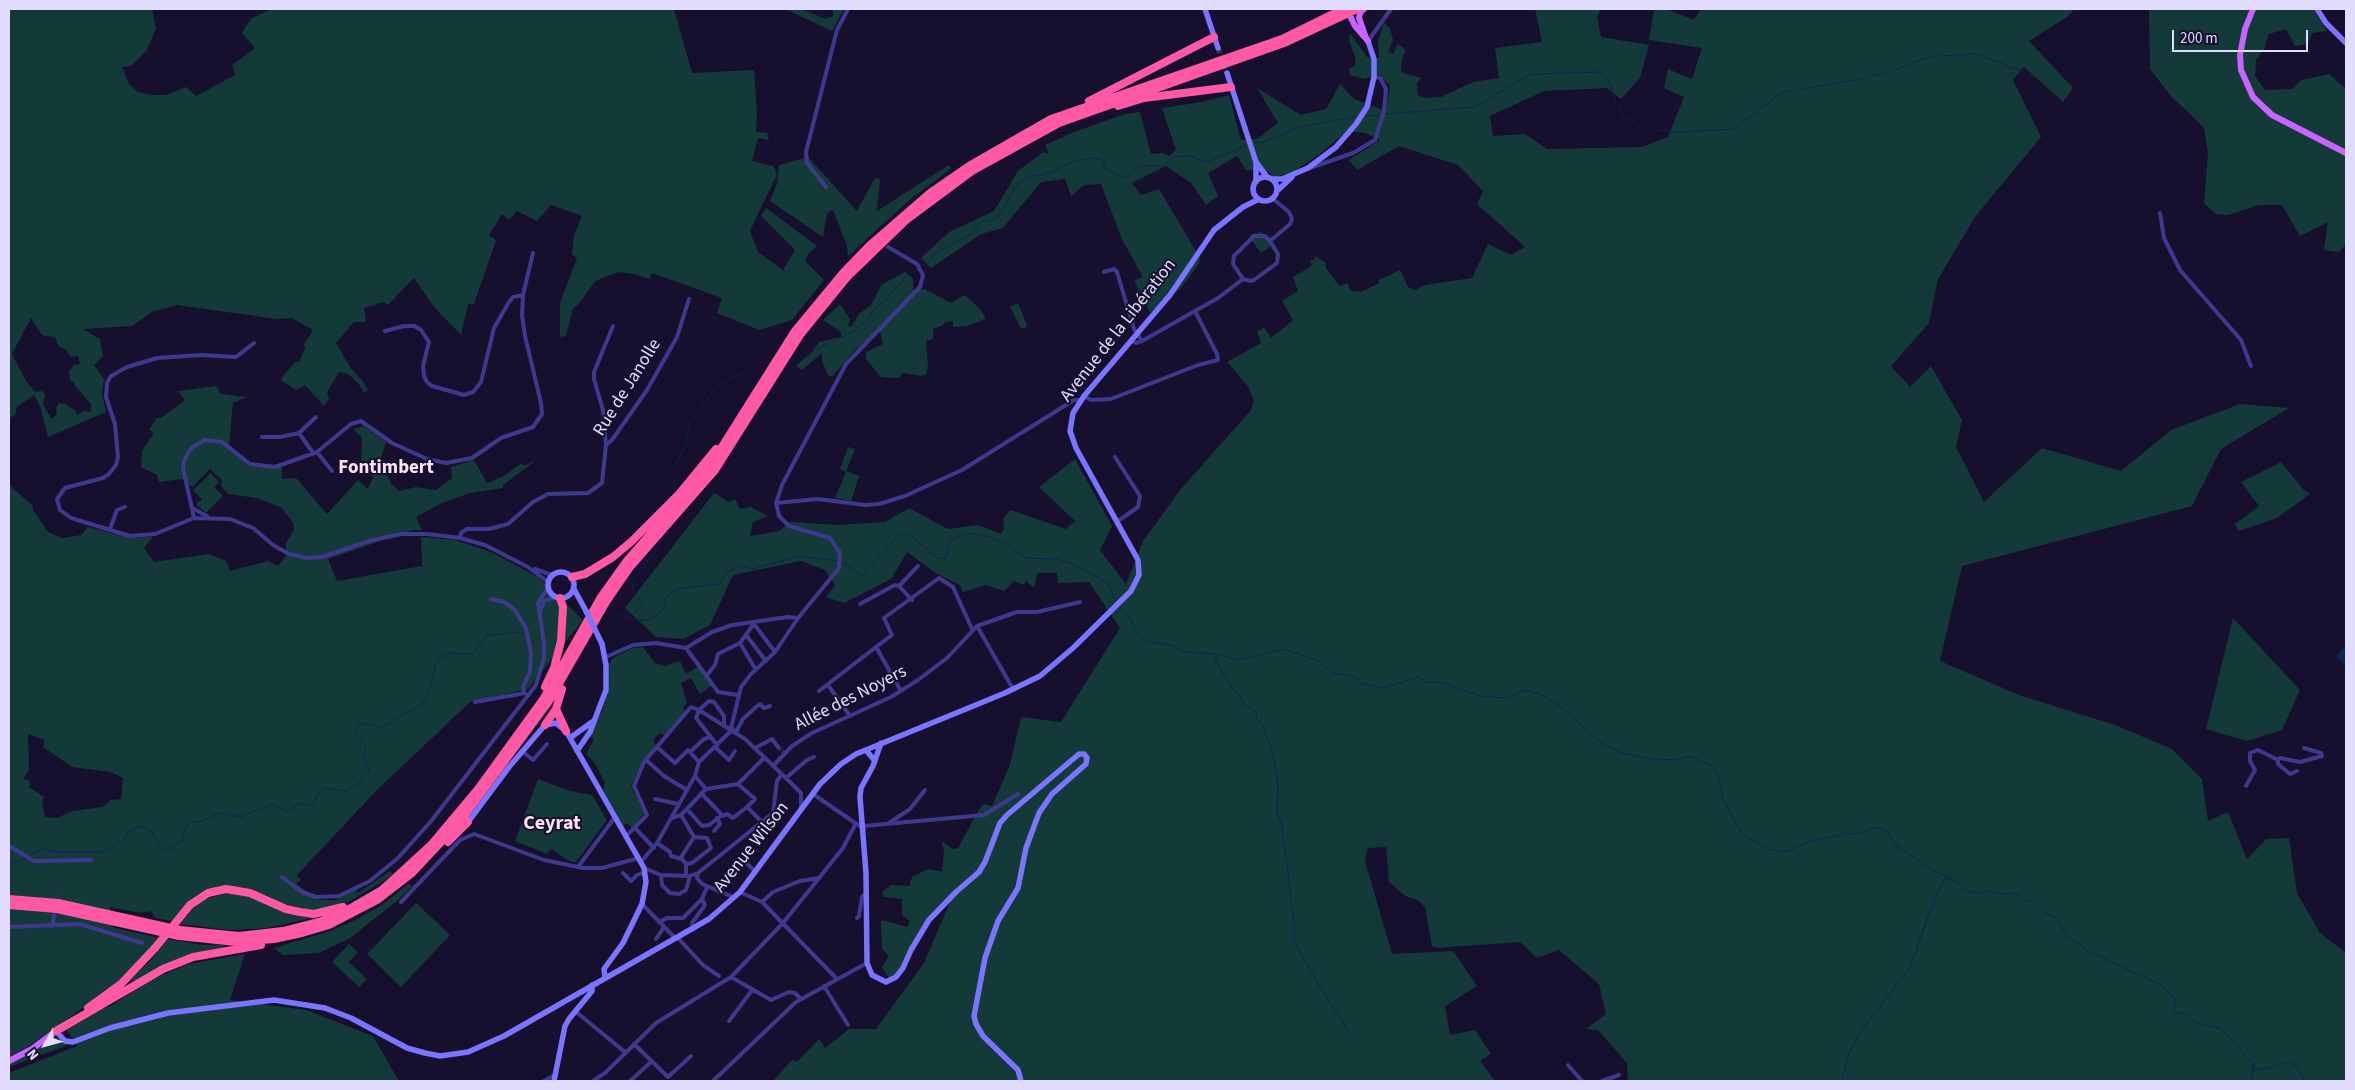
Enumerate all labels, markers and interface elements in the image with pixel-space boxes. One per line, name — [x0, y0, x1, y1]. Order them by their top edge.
scale bar — [2175, 20, 2311, 52]
text: 200 m — [2180, 28, 2218, 49]
street label: Avenue de la Libération — [1056, 255, 1182, 407]
street label: Rue de Janolle — [590, 335, 666, 441]
district label: Fontimbert — [338, 458, 434, 480]
street label: Allée des Noyers — [791, 662, 911, 736]
street label: Avenue Wilson — [710, 798, 794, 898]
district label: Ceyrat — [523, 813, 581, 837]
north arrow — [20, 1020, 70, 1070]
text: N — [22, 1044, 44, 1064]

